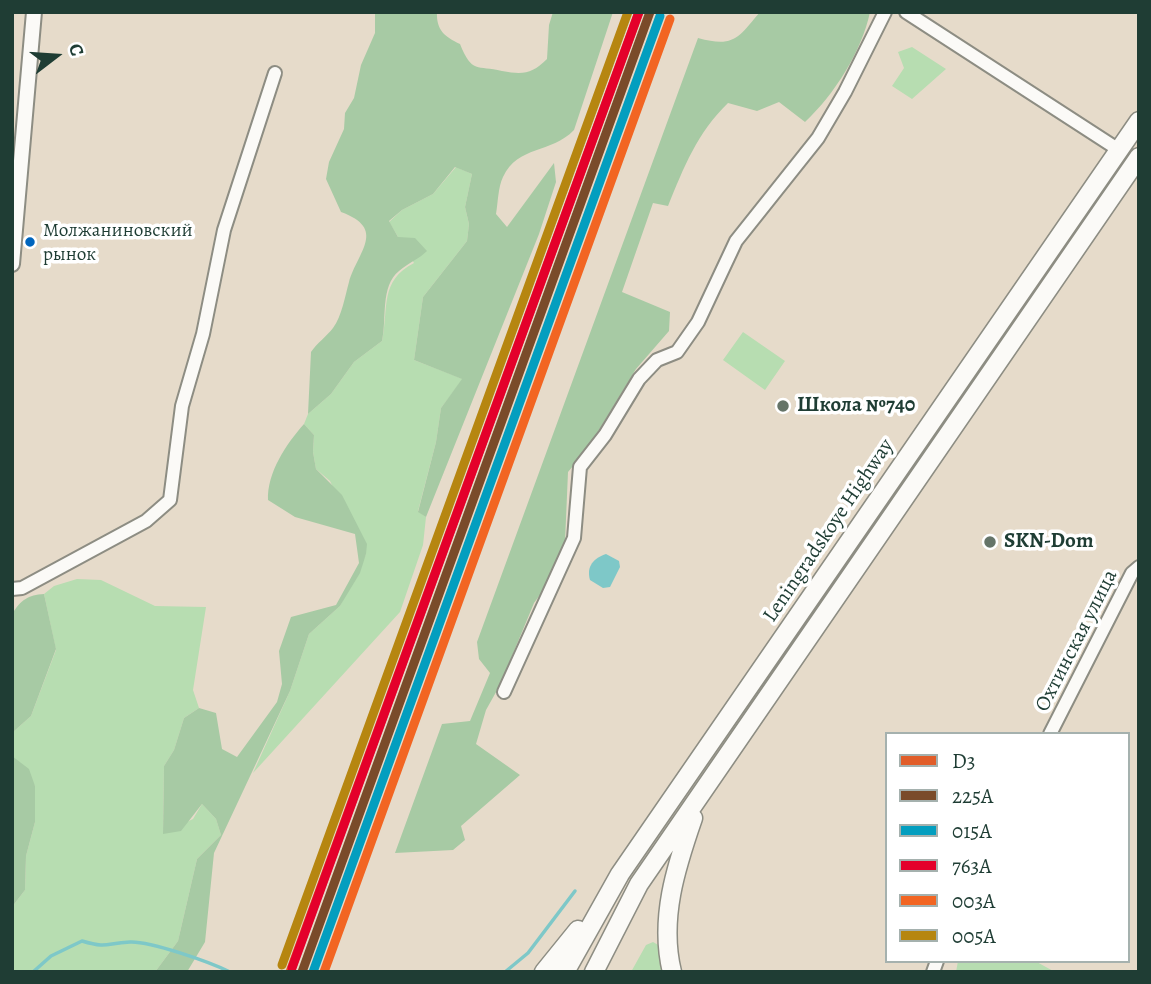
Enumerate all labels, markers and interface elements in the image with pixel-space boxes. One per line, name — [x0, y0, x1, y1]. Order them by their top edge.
north arrow — [21, 21, 91, 91]
text: С — [62, 40, 90, 59]
place label: Молжаниновский рынок — [43, 220, 193, 264]
marker: Молжаниновский рынок — [23, 235, 37, 249]
place label: Школа №740 — [797, 393, 915, 419]
marker: Школа №740 — [775, 398, 791, 414]
street label: Leningradskoye Highway — [758, 435, 900, 627]
place label: SKN-Dom — [1004, 529, 1094, 555]
marker: SKN-Dom — [982, 534, 998, 550]
street label: Охтинская улица — [1030, 566, 1124, 716]
legend — [885, 732, 1130, 963]
text: D3 — [952, 747, 976, 775]
text: 225А — [952, 782, 993, 810]
text: 015А — [952, 817, 992, 845]
text: 763А — [952, 852, 992, 880]
text: 003А — [952, 887, 995, 915]
text: 005А — [952, 922, 996, 950]

